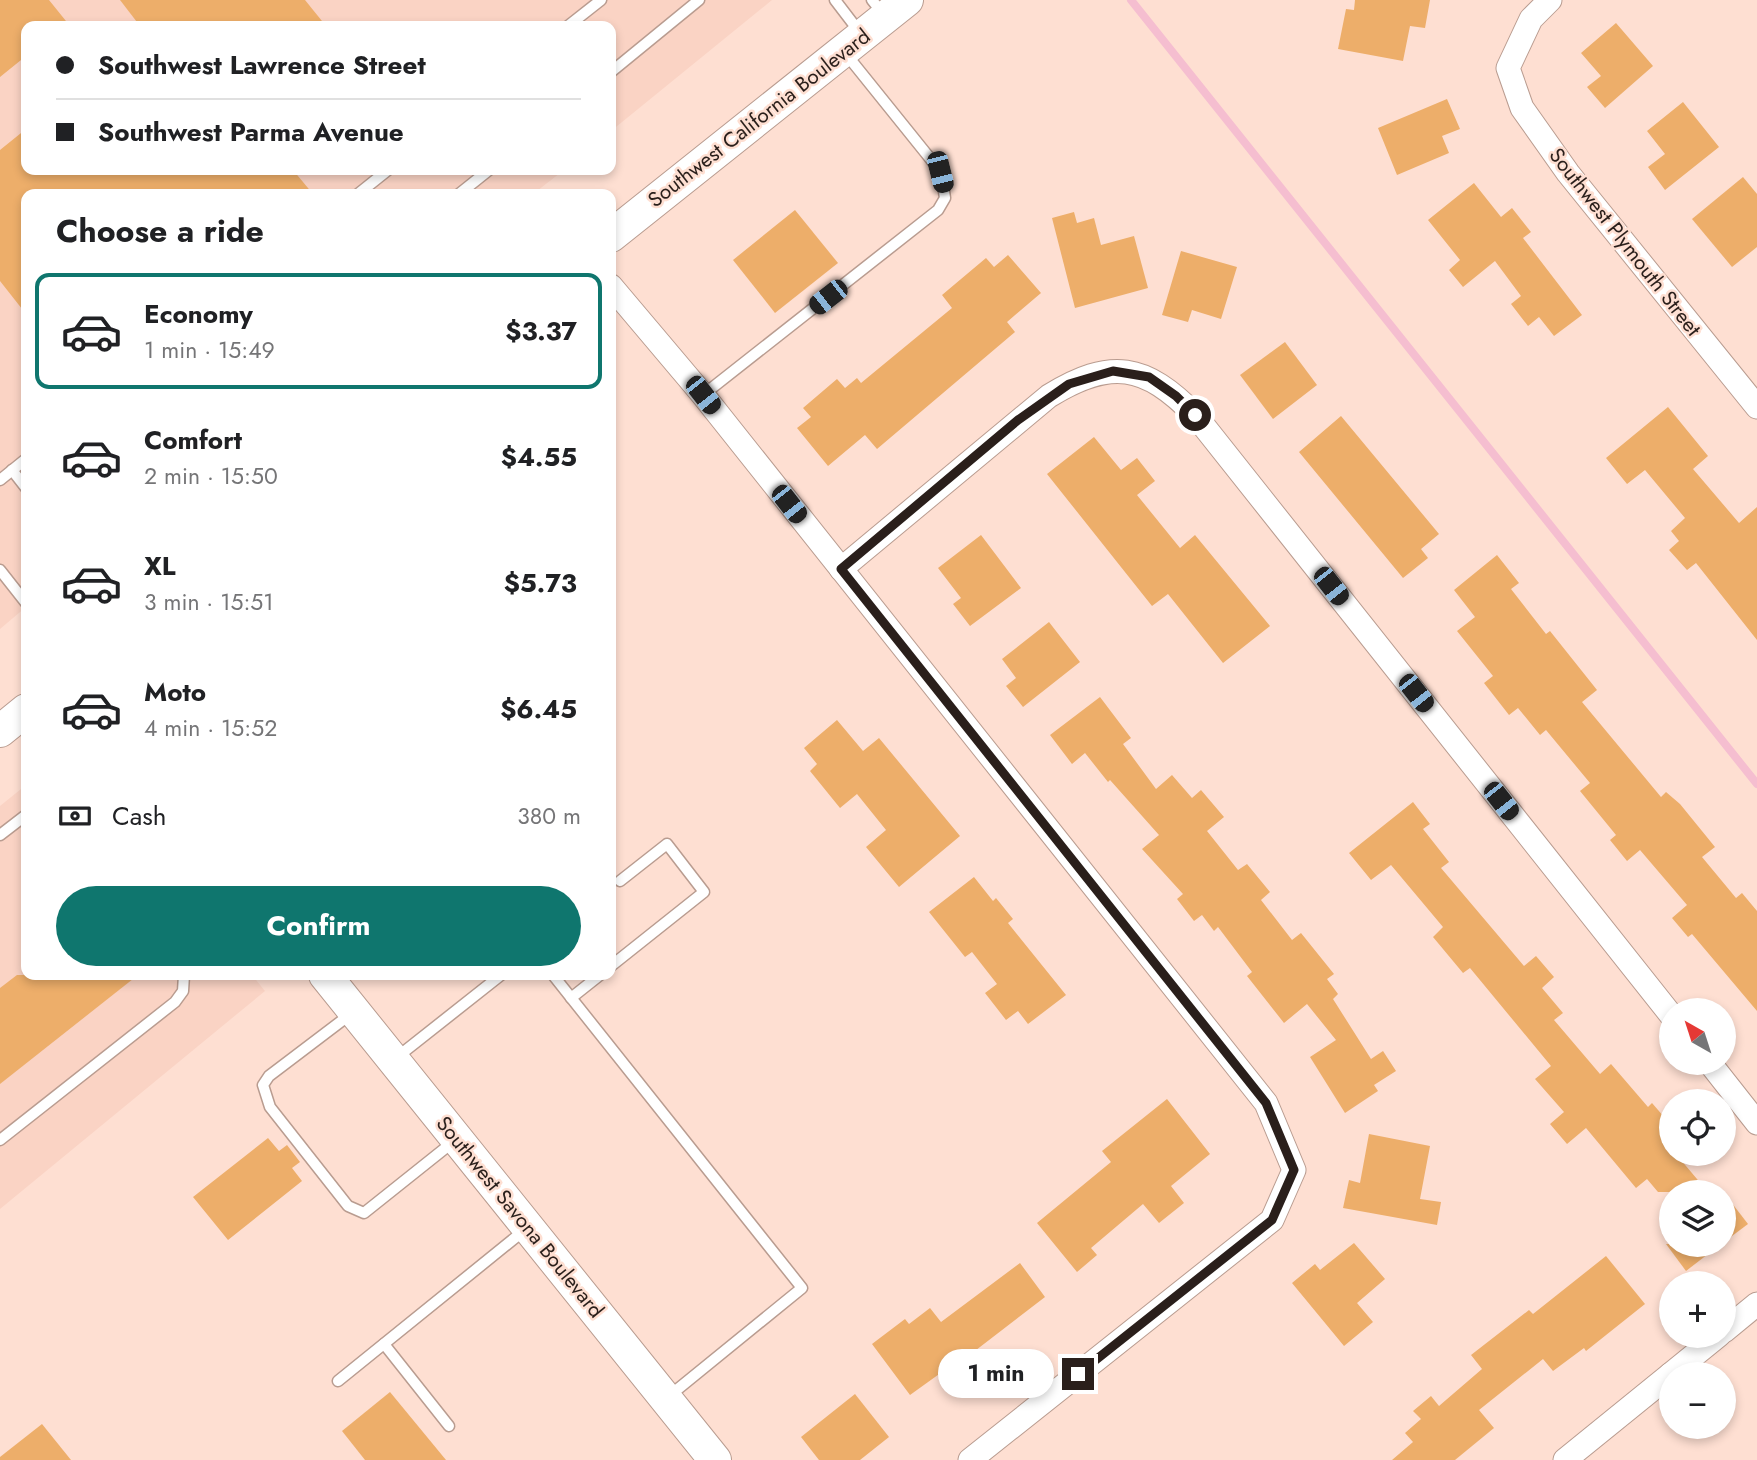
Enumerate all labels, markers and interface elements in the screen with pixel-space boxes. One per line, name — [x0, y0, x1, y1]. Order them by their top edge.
street label: Southwest California Boulevard — [641, 22, 877, 214]
text: Southwest Lawrence Street — [98, 46, 426, 84]
text: Southwest Parma Avenue — [98, 113, 404, 151]
street label: Southwest Plymouth Street — [1542, 142, 1708, 342]
car — [925, 149, 956, 195]
text: Choose a ride — [56, 208, 264, 254]
car — [805, 276, 852, 318]
text: Economy — [144, 295, 253, 333]
icon: car — [60, 300, 123, 363]
text: $3.37 — [505, 312, 577, 350]
text: 1 min · 15:49 — [144, 333, 275, 367]
car — [682, 372, 725, 418]
route start — [1179, 399, 1211, 431]
text: Comfort — [144, 421, 242, 459]
icon: car — [60, 426, 123, 489]
text: $4.55 — [501, 438, 577, 476]
text: 2 min · 15:50 — [144, 459, 278, 493]
car — [768, 481, 811, 527]
text: XL — [144, 547, 176, 585]
icon: car — [60, 552, 123, 615]
car — [1310, 563, 1353, 609]
text: $5.73 — [504, 564, 577, 602]
text: 3 min · 15:51 — [144, 585, 274, 619]
car — [1395, 670, 1438, 716]
text: Moto — [144, 673, 206, 711]
icon: car — [60, 678, 123, 741]
text: $6.45 — [500, 690, 577, 728]
text: 4 min · 15:52 — [144, 711, 277, 745]
car — [1480, 778, 1523, 824]
icon: cash — [56, 797, 94, 835]
text: Cash — [112, 797, 166, 835]
text: 380 m — [517, 799, 581, 833]
button: Confirm — [56, 886, 581, 966]
north arrow — [1659, 998, 1736, 1074]
map controls — [1659, 998, 1736, 1439]
button: locate — [1659, 1089, 1736, 1166]
street label: Southwest Savona Boulevard — [429, 1110, 611, 1324]
button: layers — [1659, 1180, 1736, 1257]
button: + — [1659, 1271, 1736, 1348]
callout: 1 min — [938, 1350, 1054, 1398]
text: 1 min — [967, 1356, 1025, 1390]
route end — [1062, 1358, 1094, 1390]
button: − — [1659, 1362, 1736, 1439]

